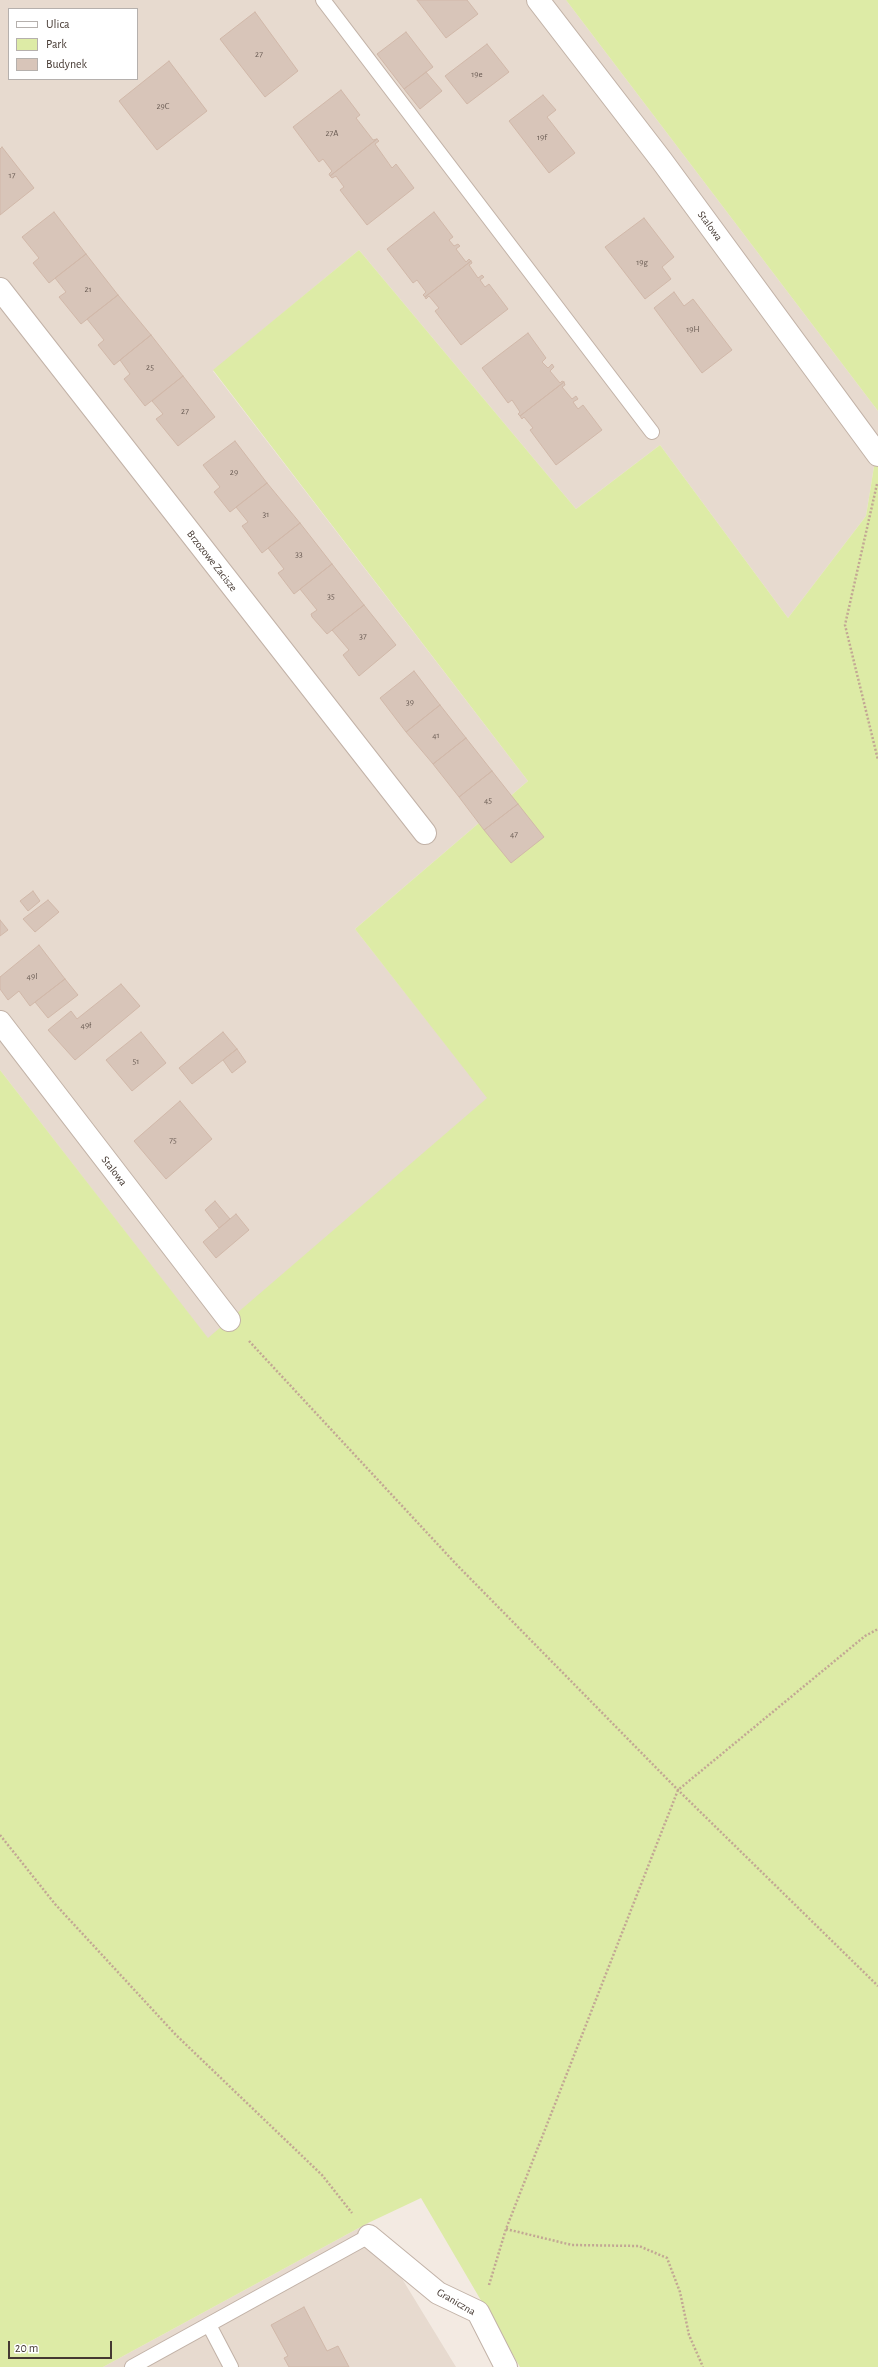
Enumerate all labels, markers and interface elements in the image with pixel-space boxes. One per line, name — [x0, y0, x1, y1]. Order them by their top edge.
legend — [8, 8, 138, 80]
text: Ulica — [46, 18, 69, 30]
text: Park — [46, 38, 67, 50]
house number: 27 — [255, 49, 263, 59]
text: Budynek — [46, 58, 87, 70]
house number: 19e — [471, 69, 483, 79]
house number: 29C — [156, 101, 170, 111]
house number: 27A — [325, 128, 339, 138]
house number: 19f — [537, 132, 547, 142]
house number: 17 — [9, 170, 15, 180]
street label: Stalowa — [695, 208, 725, 244]
house number: 19g — [636, 257, 648, 267]
house number: 21 — [84, 284, 92, 294]
house number: 19H — [686, 324, 700, 334]
house number: 25 — [146, 362, 154, 372]
house number: 27 — [181, 406, 189, 416]
house number: 29 — [230, 467, 238, 477]
house number: 31 — [263, 509, 269, 519]
street label: Brzozowe Zacisze — [184, 528, 240, 594]
house number: 33 — [295, 549, 303, 559]
house number: 35 — [327, 591, 335, 601]
house number: 37 — [359, 631, 367, 641]
house number: 39 — [406, 697, 414, 707]
house number: 41 — [432, 730, 440, 740]
house number: 45 — [484, 795, 492, 805]
house number: 47 — [510, 829, 518, 839]
house number: 49l — [27, 971, 37, 981]
house number: 49ł — [81, 1020, 91, 1030]
house number: 51 — [133, 1056, 139, 1066]
house number: 75 — [169, 1135, 177, 1145]
street label: Stalowa — [98, 1154, 130, 1188]
street label: Graniczna — [434, 2286, 478, 2318]
scale bar — [10, 2333, 114, 2359]
text: 20 m — [15, 2342, 38, 2354]

